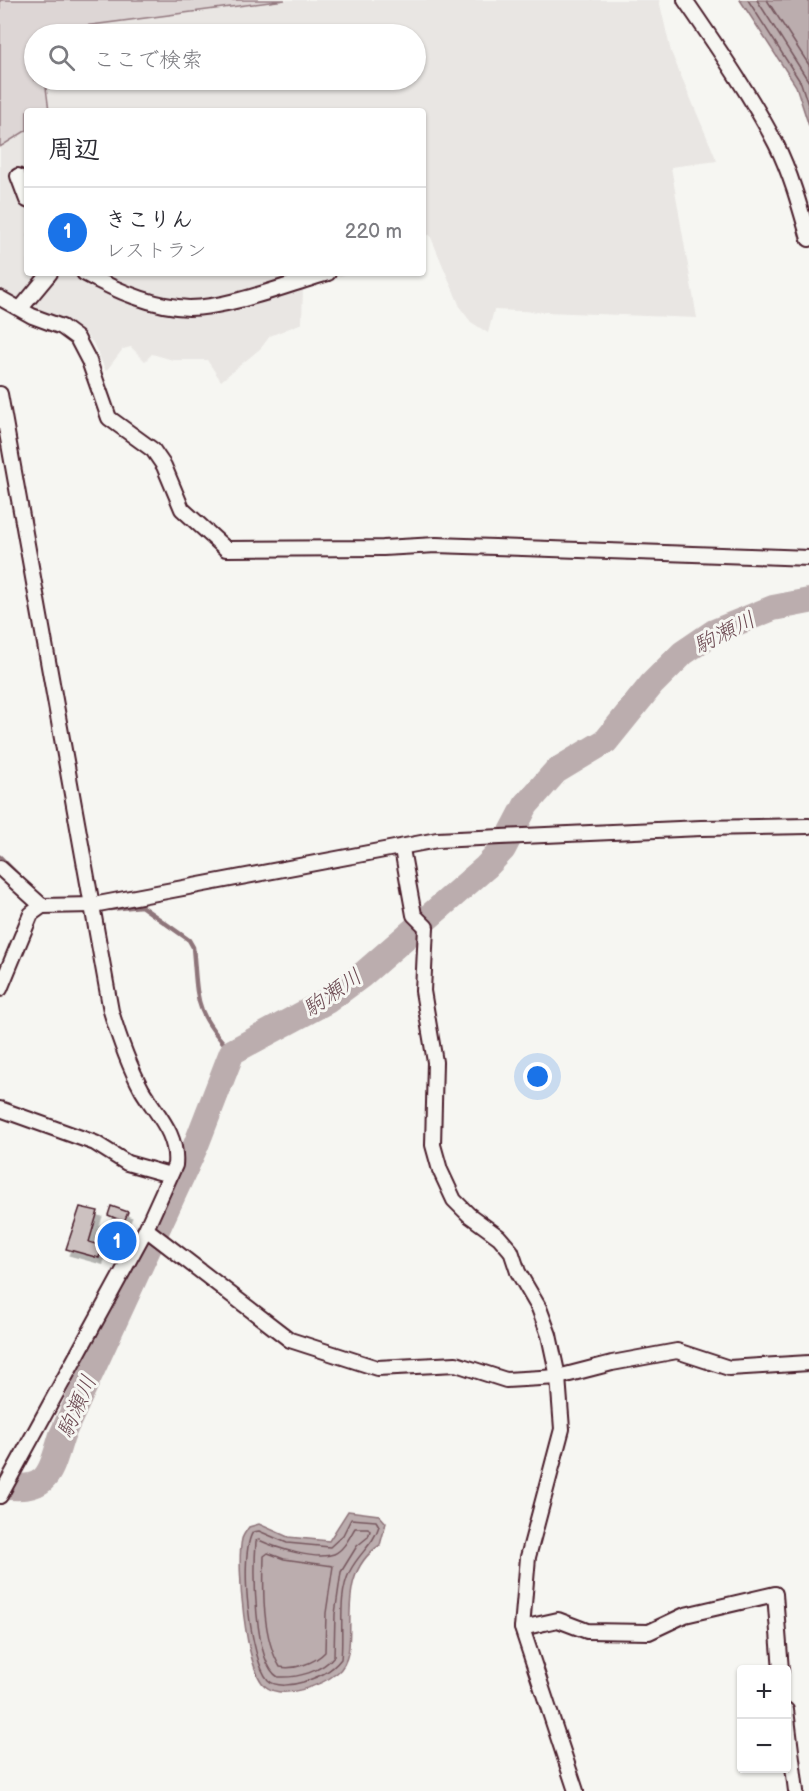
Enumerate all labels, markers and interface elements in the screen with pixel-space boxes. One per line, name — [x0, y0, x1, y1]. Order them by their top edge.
search box — [24, 24, 426, 90]
icon: search — [45, 41, 78, 74]
text: ここで検索 — [93, 47, 203, 74]
text: 周辺 — [48, 135, 100, 166]
text: きこりん — [105, 207, 193, 234]
text: 1 — [63, 220, 72, 244]
text: 220 m — [345, 220, 402, 244]
text: レストラン — [105, 239, 207, 263]
water label: 駒瀬川 — [689, 606, 760, 660]
water label: 駒瀬川 — [298, 963, 368, 1023]
your location — [523, 1062, 552, 1091]
pin: 1 — [98, 1218, 136, 1264]
water label: 駒瀬川 — [52, 1371, 103, 1442]
map controls — [737, 1665, 791, 1773]
button: + — [737, 1665, 791, 1719]
button: − — [737, 1719, 791, 1773]

